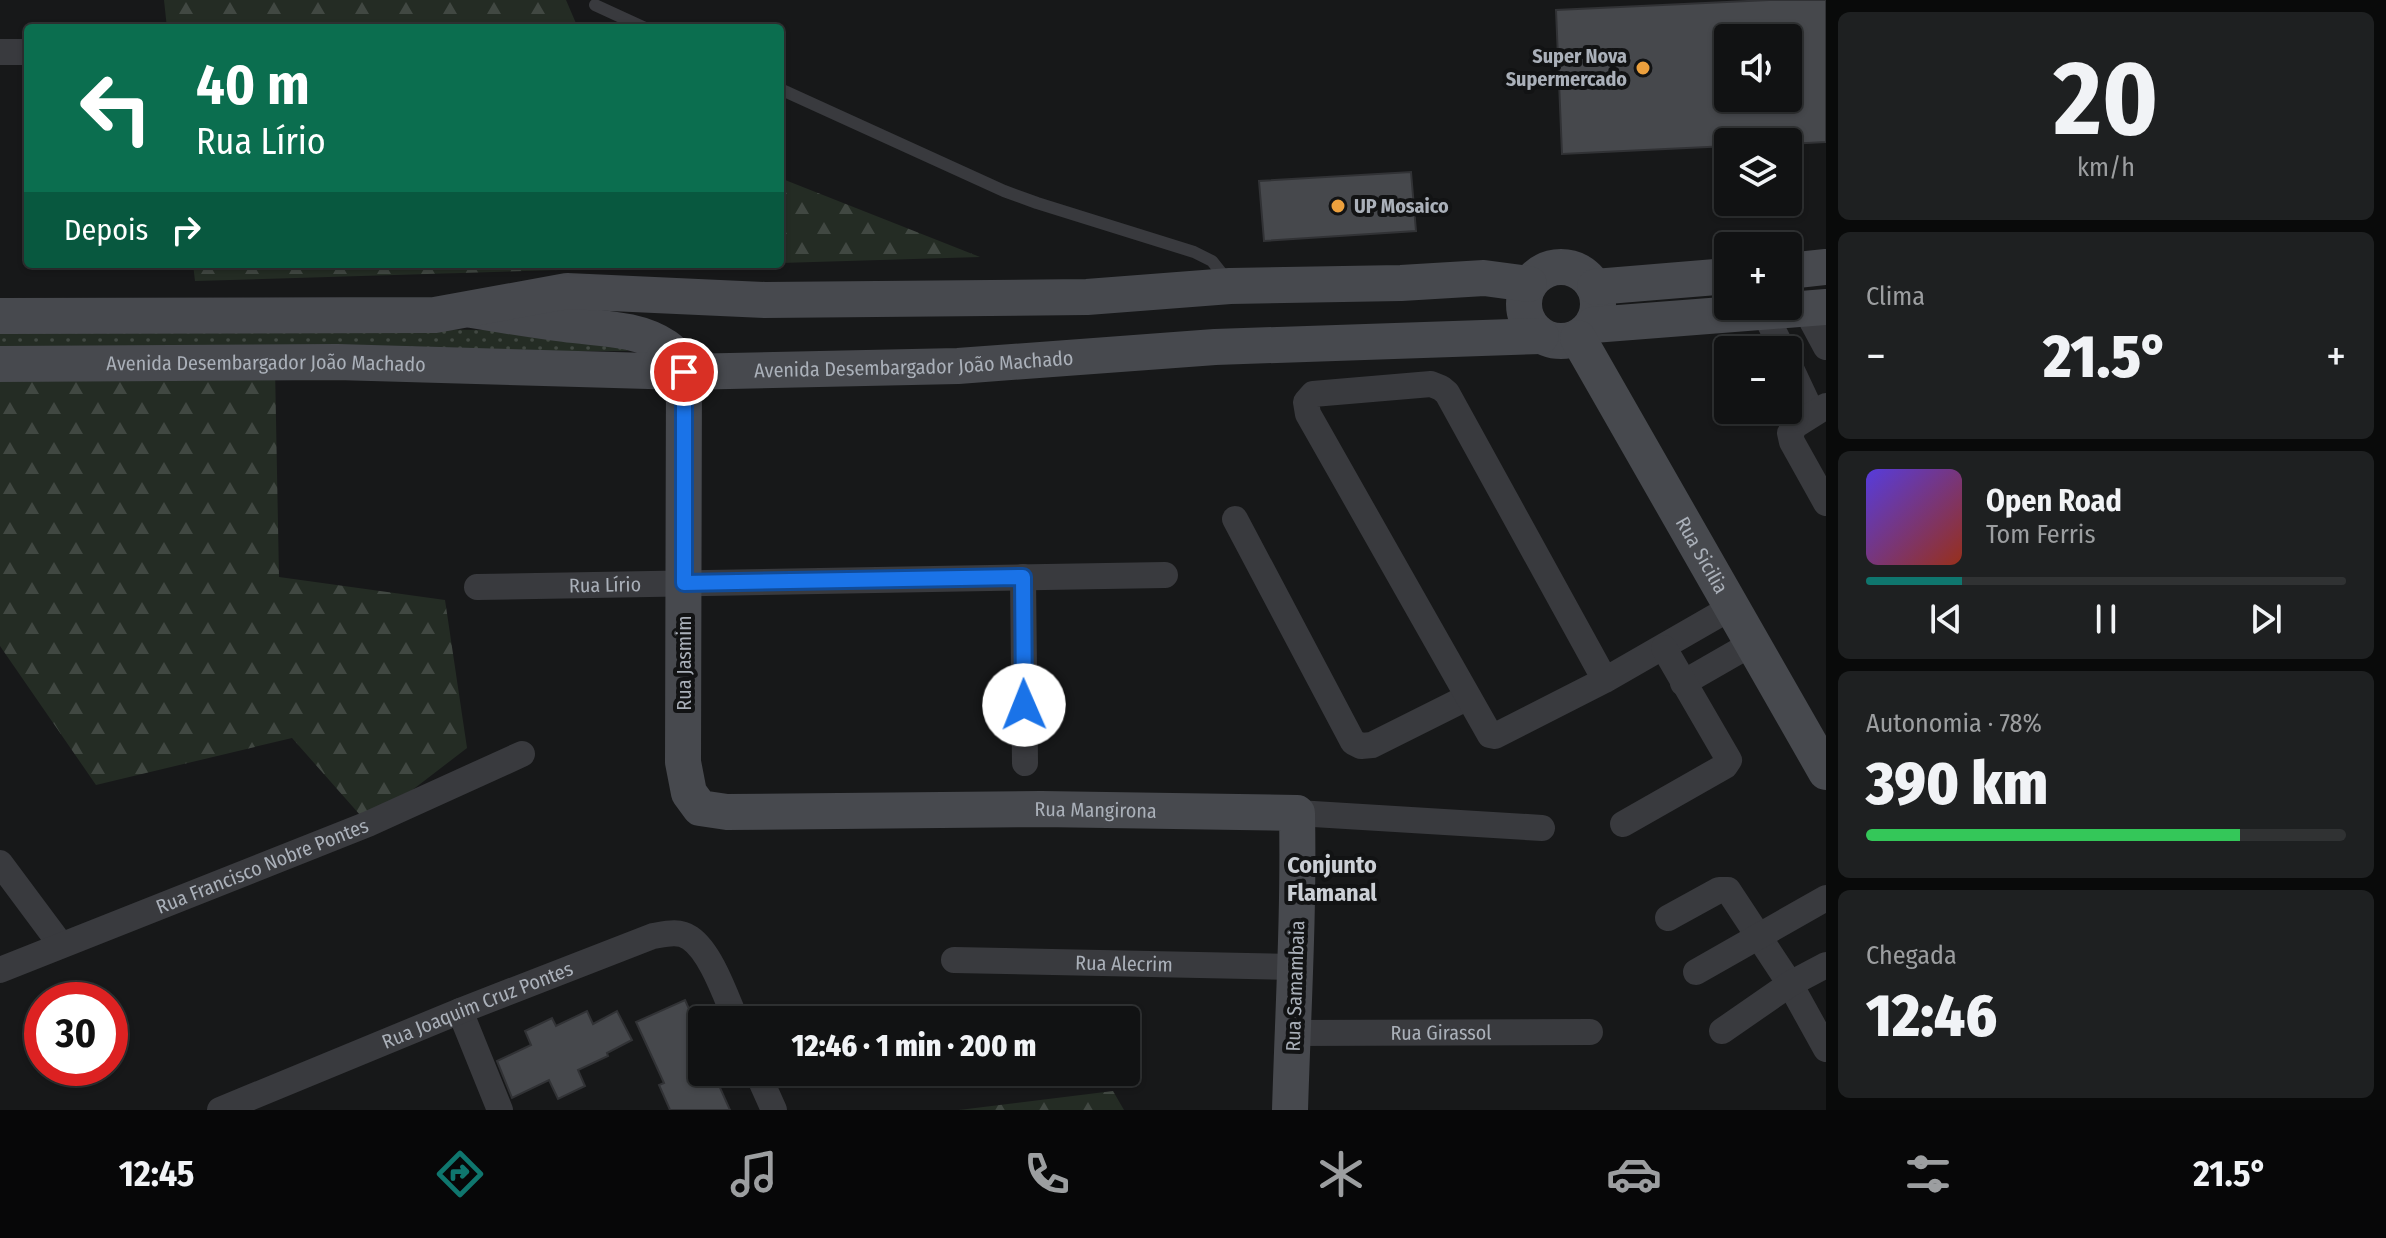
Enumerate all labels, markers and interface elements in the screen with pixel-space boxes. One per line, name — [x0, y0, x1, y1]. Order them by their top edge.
map controls — [1714, 24, 1802, 424]
button: sound — [1714, 24, 1802, 112]
text: 20 — [2054, 37, 2158, 162]
place label: Super Nova Supermercado — [1506, 44, 1627, 91]
text: 40 m — [196, 52, 310, 119]
icon: left — [64, 56, 168, 160]
marker: Super Nova Supermercado — [1634, 59, 1652, 77]
text: Rua Lírio — [196, 120, 326, 164]
button: layers — [1714, 128, 1802, 216]
text: km/h — [2077, 152, 2135, 183]
place label: UP Mosaico — [1354, 194, 1449, 218]
marker: UP Mosaico — [1329, 197, 1347, 215]
icon: right — [164, 208, 208, 252]
text: Depois — [64, 212, 148, 248]
button: + — [1714, 232, 1802, 320]
text: Clima — [1866, 281, 1925, 312]
text: 21.5° — [2043, 321, 2169, 393]
text: − — [1866, 330, 1886, 383]
text: + — [2326, 330, 2346, 383]
button: − — [1714, 336, 1802, 424]
pin — [650, 338, 718, 406]
street label: Avenida Desembargador João Machado — [754, 346, 1074, 382]
street label: Avenida Desembargador João Machado — [106, 350, 426, 377]
icon: arrive — [662, 350, 706, 394]
text: Open Road — [1986, 483, 2122, 519]
street label: Rua Sicilia — [1671, 512, 1733, 598]
text: Tom Ferris — [1986, 519, 2096, 550]
street label: Rua Lírio — [569, 572, 641, 597]
icon: previous — [1924, 597, 1968, 641]
icon: pause — [2084, 597, 2128, 641]
icon: next — [2244, 597, 2288, 641]
street label: Rua Jasmim — [672, 615, 696, 711]
position arrow — [982, 663, 1066, 747]
text: Autonomia · 78% — [1866, 708, 2042, 739]
text: 390 km — [1866, 748, 2048, 820]
street label: Rua Mangirona — [1034, 797, 1157, 823]
street label: Rua Francisco Nobre Pontes — [153, 813, 372, 919]
district label: Conjunto Flamanal — [1287, 851, 1377, 907]
street label: Rua Samambaia — [1281, 920, 1309, 1052]
text: Chegada — [1866, 940, 1957, 971]
street label: Rua Alecrim — [1075, 950, 1173, 977]
street label: Rua Joaquim Cruz Pontes — [378, 956, 576, 1054]
text: 12:46 — [1866, 980, 1997, 1052]
speed limit sign: 30 — [24, 982, 128, 1086]
street label: Rua Girassol — [1390, 1020, 1492, 1045]
text: 12:46 · 1 min · 200 m — [792, 1028, 1036, 1064]
icon: directions — [432, 1146, 488, 1202]
icon: music — [726, 1146, 782, 1202]
icon: phone — [1019, 1146, 1075, 1202]
icon: climate — [1313, 1146, 1369, 1202]
icon: car — [1606, 1146, 1662, 1202]
icon: filters — [1900, 1146, 1956, 1202]
text: 12:45 — [119, 1152, 195, 1196]
text: 21.5° — [2193, 1152, 2267, 1196]

